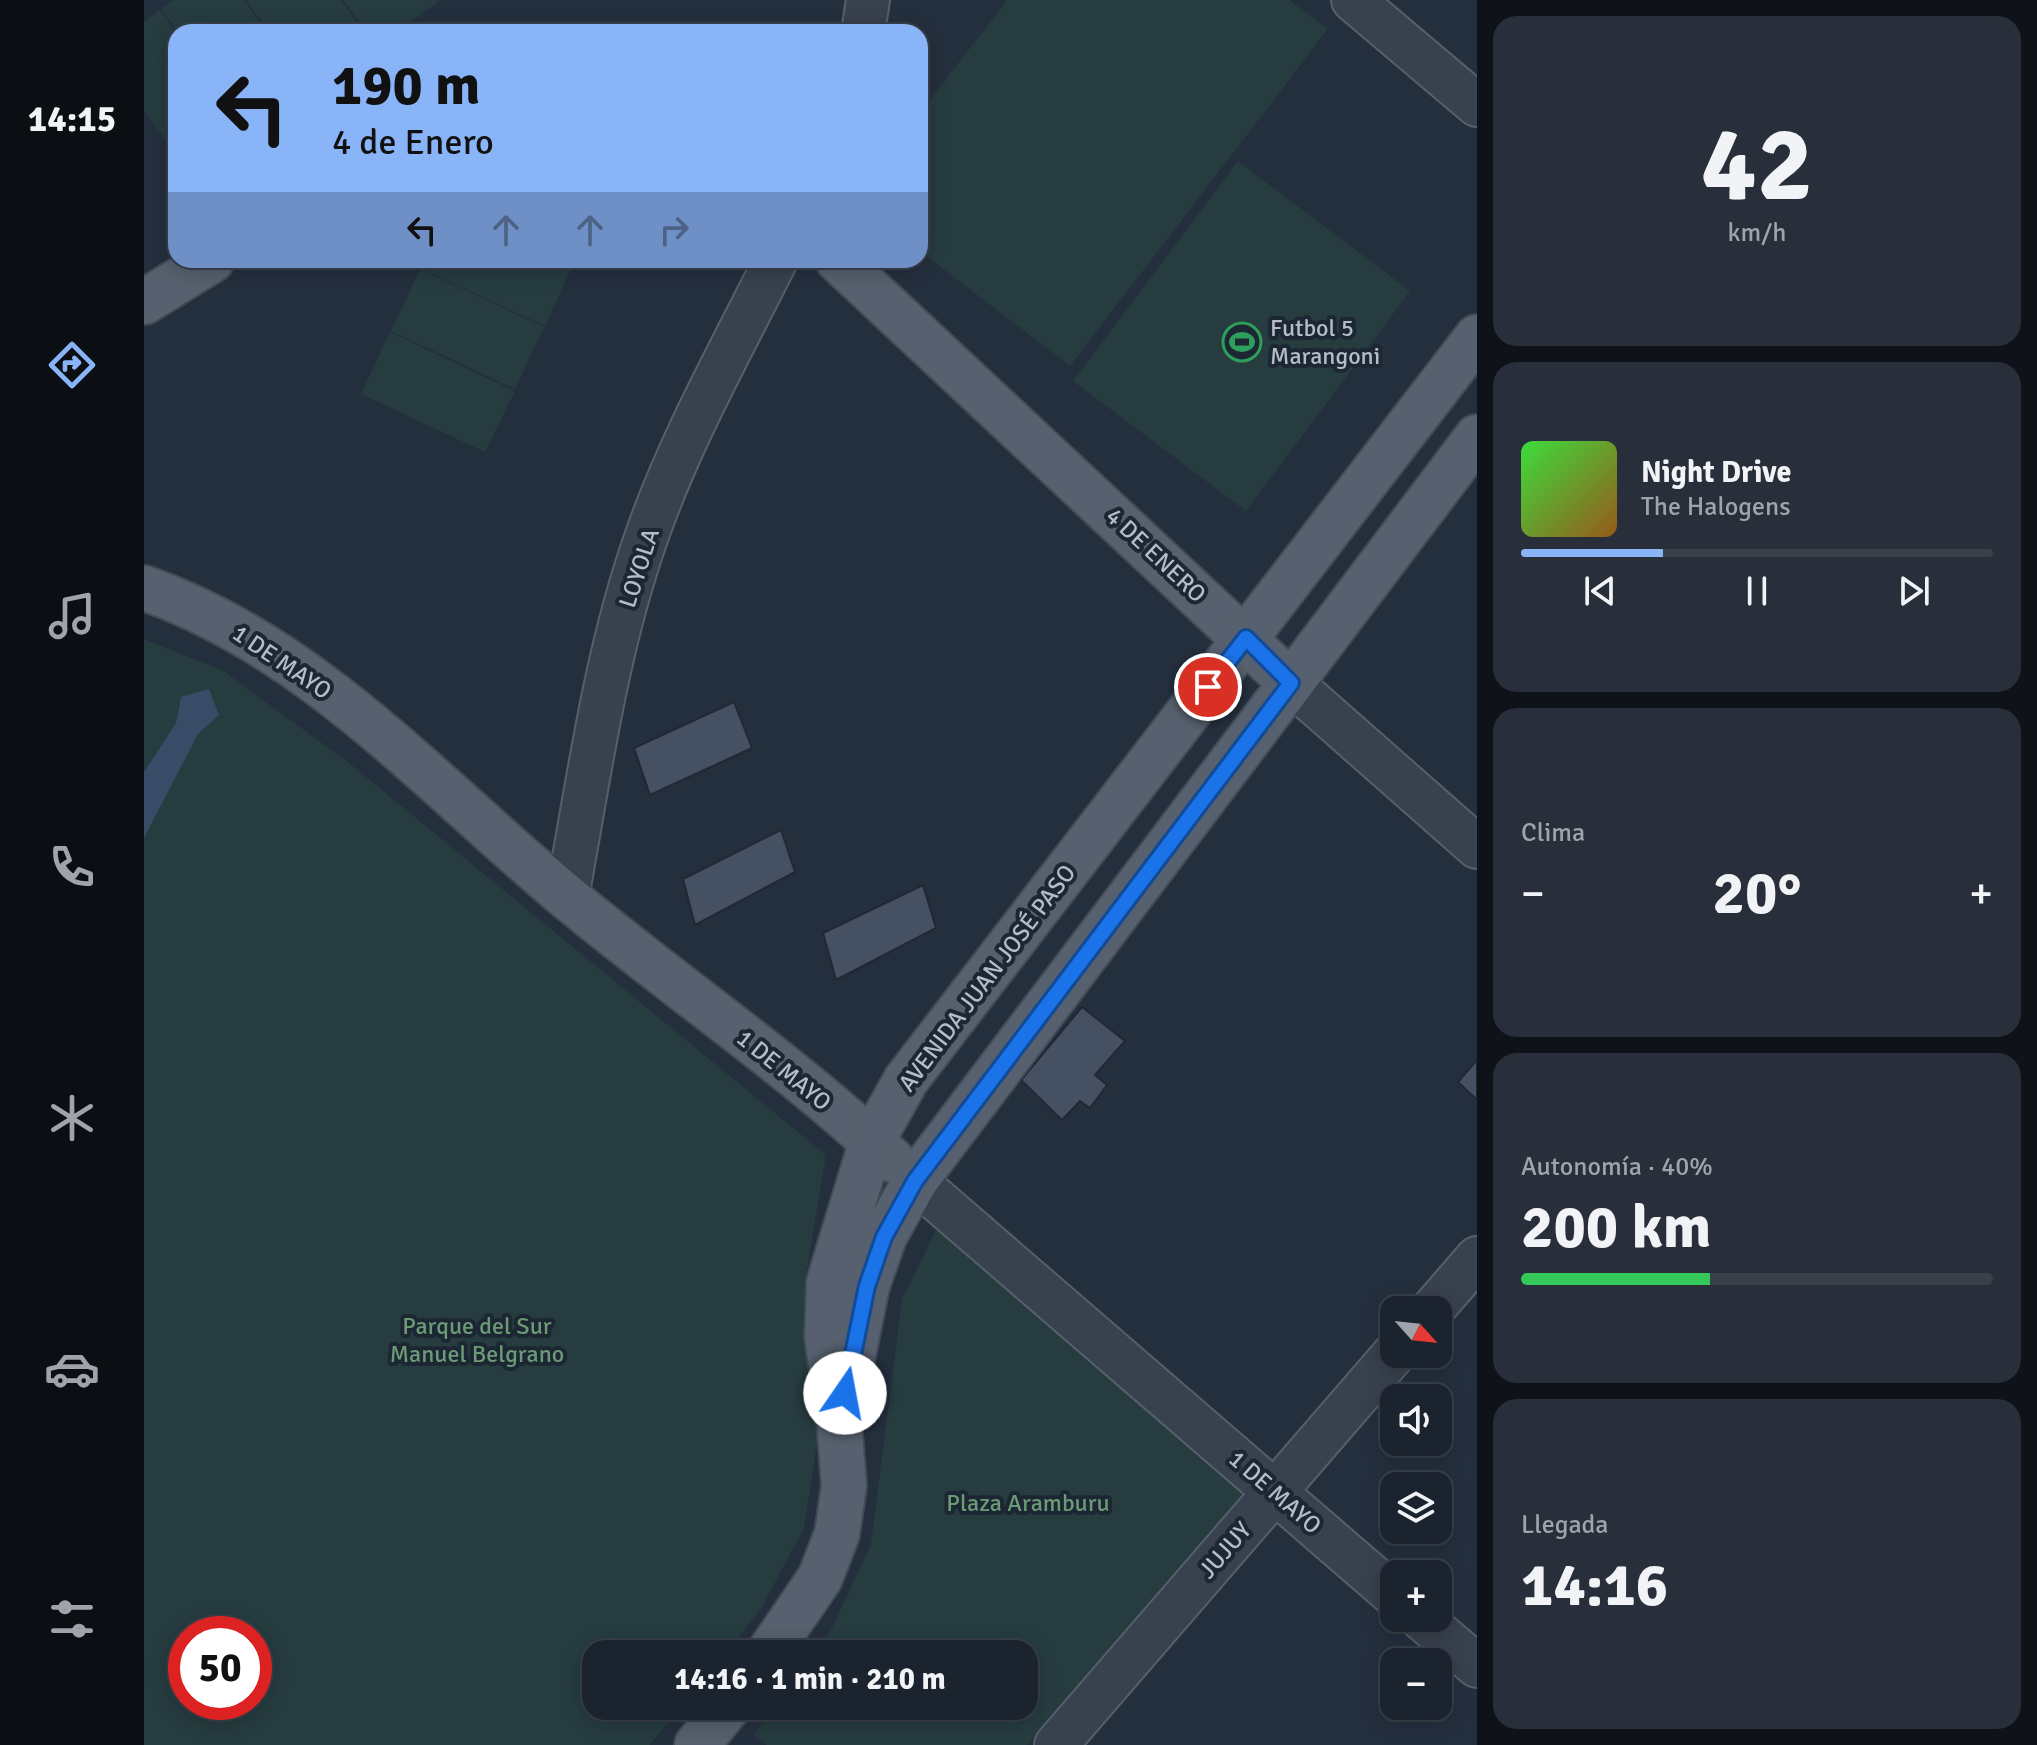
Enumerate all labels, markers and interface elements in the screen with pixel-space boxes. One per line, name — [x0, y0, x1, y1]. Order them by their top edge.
text: 190 m — [332, 51, 480, 120]
icon: left — [200, 56, 304, 160]
text: 14:15 — [28, 97, 116, 142]
text: 42 — [1701, 101, 1813, 229]
text: 4 de Enero — [332, 120, 494, 165]
icon: left — [400, 208, 444, 252]
icon: ahead — [484, 208, 528, 252]
icon: ahead — [568, 208, 612, 252]
icon: right — [652, 208, 696, 252]
text: km/h — [1728, 217, 1786, 249]
place label: Futbol 5 Marangoni — [1270, 313, 1380, 371]
sports icon: Futbol 5 Marangoni — [1221, 321, 1263, 363]
icon: directions — [44, 337, 100, 393]
text: Night Drive — [1641, 454, 1791, 491]
text: The Halogens — [1641, 491, 1791, 523]
street label: 4 DE ENERO — [1100, 501, 1212, 609]
street label: LOYOLA — [612, 524, 666, 611]
icon: previous — [1578, 569, 1622, 613]
icon: pause — [1735, 569, 1779, 613]
icon: next — [1892, 569, 1936, 613]
icon: music — [44, 588, 100, 644]
street label: 1 DE MAYO — [227, 618, 337, 706]
pin — [1174, 653, 1242, 721]
icon: arrive — [1186, 665, 1230, 709]
text: Clima — [1521, 817, 1585, 849]
icon: phone — [44, 839, 100, 895]
text: 20° — [1713, 857, 1801, 931]
street label: AVENIDA JUAN JOSÉ PASO — [892, 859, 1082, 1097]
text: − — [1521, 867, 1545, 921]
text: + — [1969, 867, 1993, 921]
street label: 1 DE MAYO — [731, 1023, 837, 1117]
icon: climate — [44, 1090, 100, 1146]
text: Autonomía · 40% — [1521, 1151, 1713, 1183]
text: 200 km — [1521, 1191, 1711, 1265]
north arrow — [1380, 1296, 1452, 1368]
map controls — [1380, 1296, 1452, 1720]
park label: Parque del Sur Manuel Belgrano — [390, 1311, 564, 1369]
icon: car — [44, 1341, 100, 1397]
position arrow — [803, 1351, 887, 1435]
button: sound — [1380, 1384, 1452, 1456]
street label: 1 DE MAYO — [1223, 1444, 1327, 1540]
button: layers — [1380, 1472, 1452, 1544]
park label: Plaza Aramburu — [946, 1488, 1110, 1518]
text: Llegada — [1521, 1509, 1608, 1541]
street label: JUJUY — [1192, 1516, 1258, 1584]
text: 14:16 — [1521, 1549, 1668, 1623]
button: + — [1380, 1560, 1452, 1632]
icon: filters — [44, 1591, 100, 1647]
speed limit sign: 50 — [168, 1616, 272, 1720]
button: − — [1380, 1648, 1452, 1720]
text: 14:16 · 1 min · 210 m — [674, 1661, 946, 1698]

